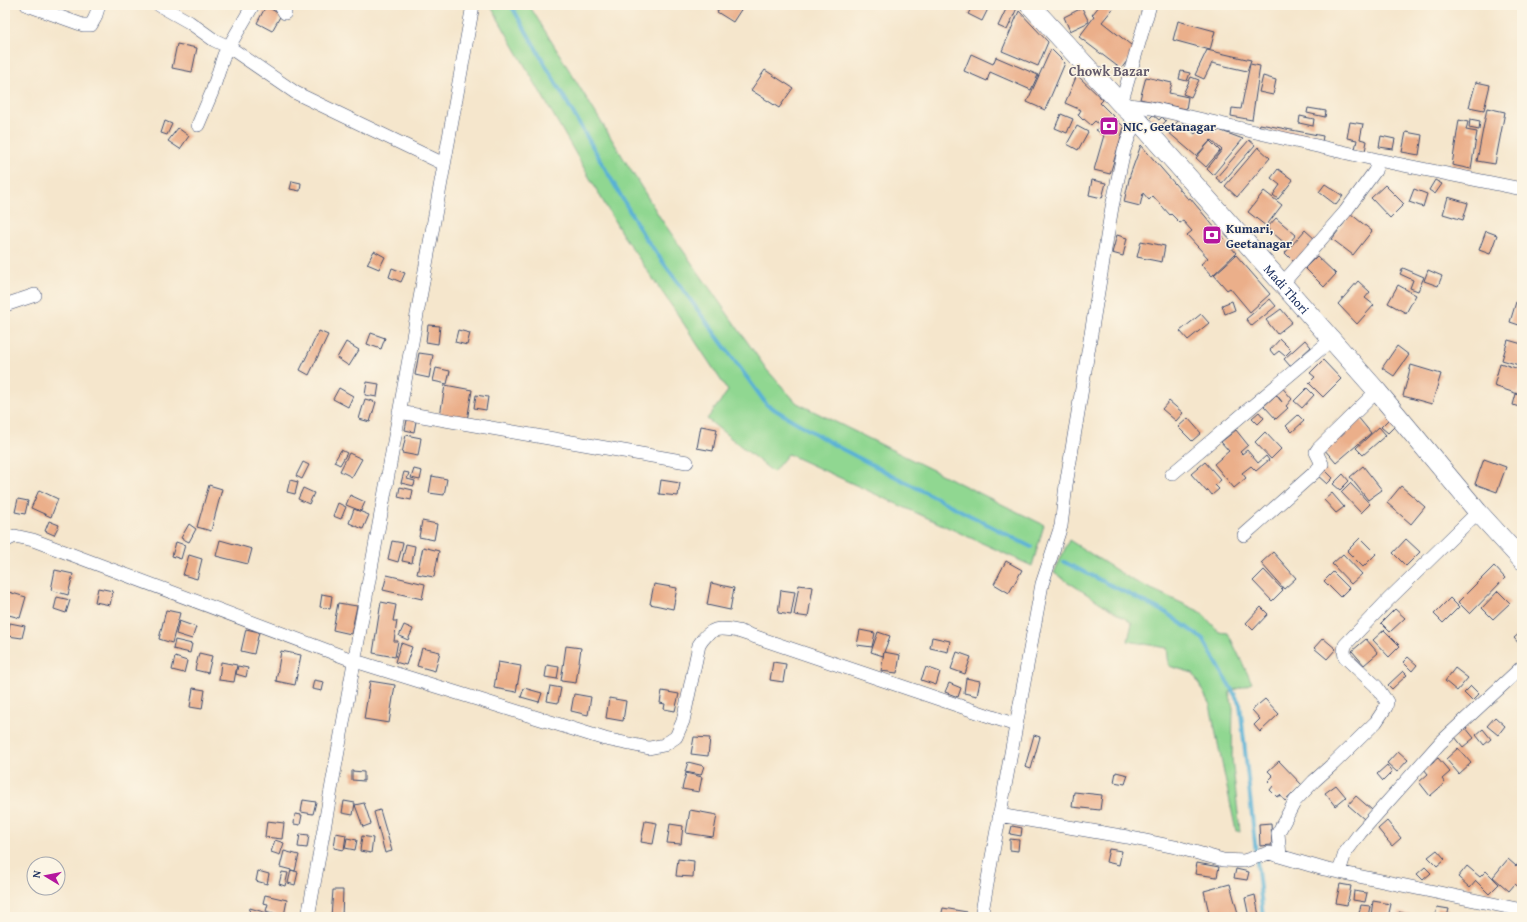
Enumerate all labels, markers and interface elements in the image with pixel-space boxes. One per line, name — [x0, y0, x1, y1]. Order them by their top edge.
district label: Chowk Bazar — [1069, 61, 1150, 81]
bank icon: NIC, Geetanagar — [1098, 115, 1120, 137]
place label: NIC, Geetanagar — [1123, 117, 1216, 136]
place label: Kumari, Geetanagar — [1226, 219, 1292, 253]
bank icon: Kumari, Geetanagar — [1201, 224, 1223, 246]
street label: Madi Thori — [1260, 260, 1314, 318]
north arrow — [26, 856, 66, 896]
text: N — [28, 869, 45, 879]

